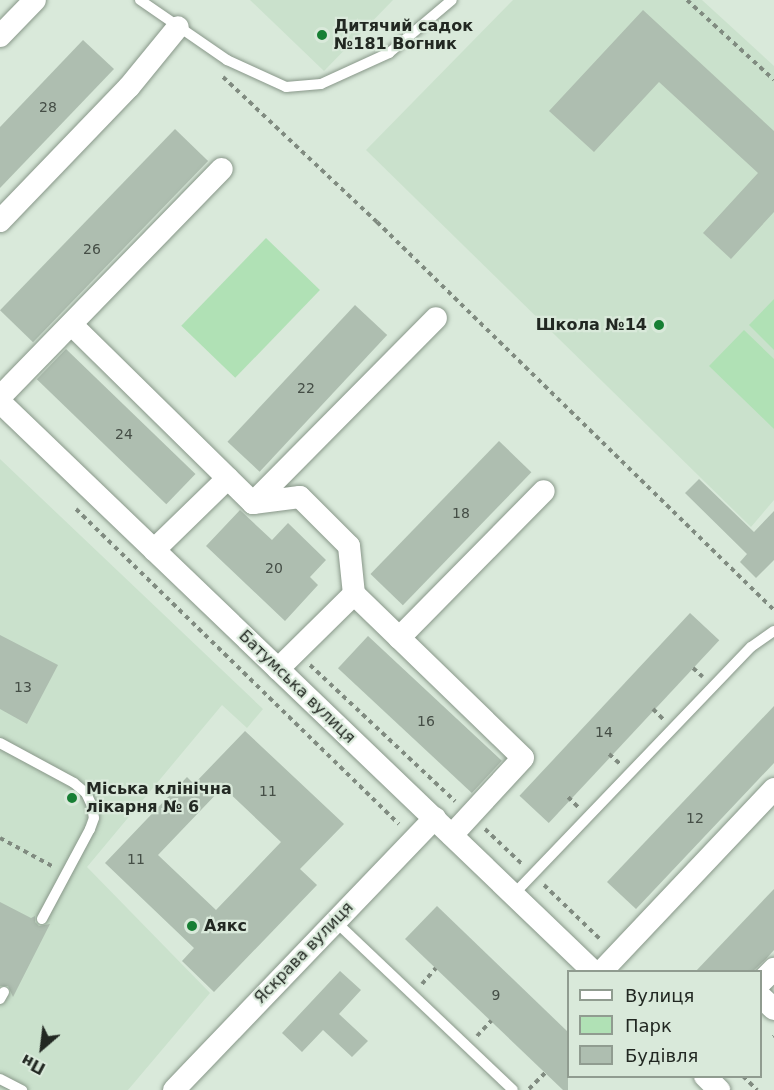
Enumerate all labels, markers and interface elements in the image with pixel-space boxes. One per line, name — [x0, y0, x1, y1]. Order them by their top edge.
place label: Дитячий садок №181 Вогник — [334, 16, 473, 54]
marker: Дитячий садок №181 Вогник — [315, 28, 329, 42]
house number: 28 — [39, 99, 57, 115]
house number: 26 — [83, 241, 101, 257]
place label: Школа №14 — [536, 315, 647, 335]
marker: Школа №14 — [652, 318, 666, 332]
house number: 22 — [297, 380, 315, 396]
house number: 24 — [115, 426, 133, 442]
house number: 18 — [452, 505, 470, 521]
house number: 20 — [265, 560, 283, 576]
street label: Батумська вулиця — [235, 626, 359, 748]
house number: 13 — [14, 679, 32, 695]
house number: 16 — [417, 713, 435, 729]
house number: 14 — [595, 724, 613, 740]
place label: Міська клінічна лікарня № 6 — [86, 779, 232, 817]
house number: 11 — [259, 783, 277, 799]
marker: Міська клінічна лікарня № 6 — [63, 789, 81, 807]
house number: 12 — [686, 810, 704, 826]
house number: 11 — [127, 851, 145, 867]
street label: Яскрава вулиця — [251, 898, 357, 1008]
place label: Аякс — [204, 916, 247, 936]
marker: Аякс — [185, 919, 199, 933]
legend — [567, 970, 762, 1078]
text: Вулиця — [625, 985, 694, 1006]
house number: 9 — [492, 987, 500, 1003]
text: Парк — [625, 1015, 672, 1036]
north arrow — [12, 1018, 72, 1078]
text: Будівля — [625, 1045, 698, 1066]
text: Пн — [18, 1050, 49, 1078]

